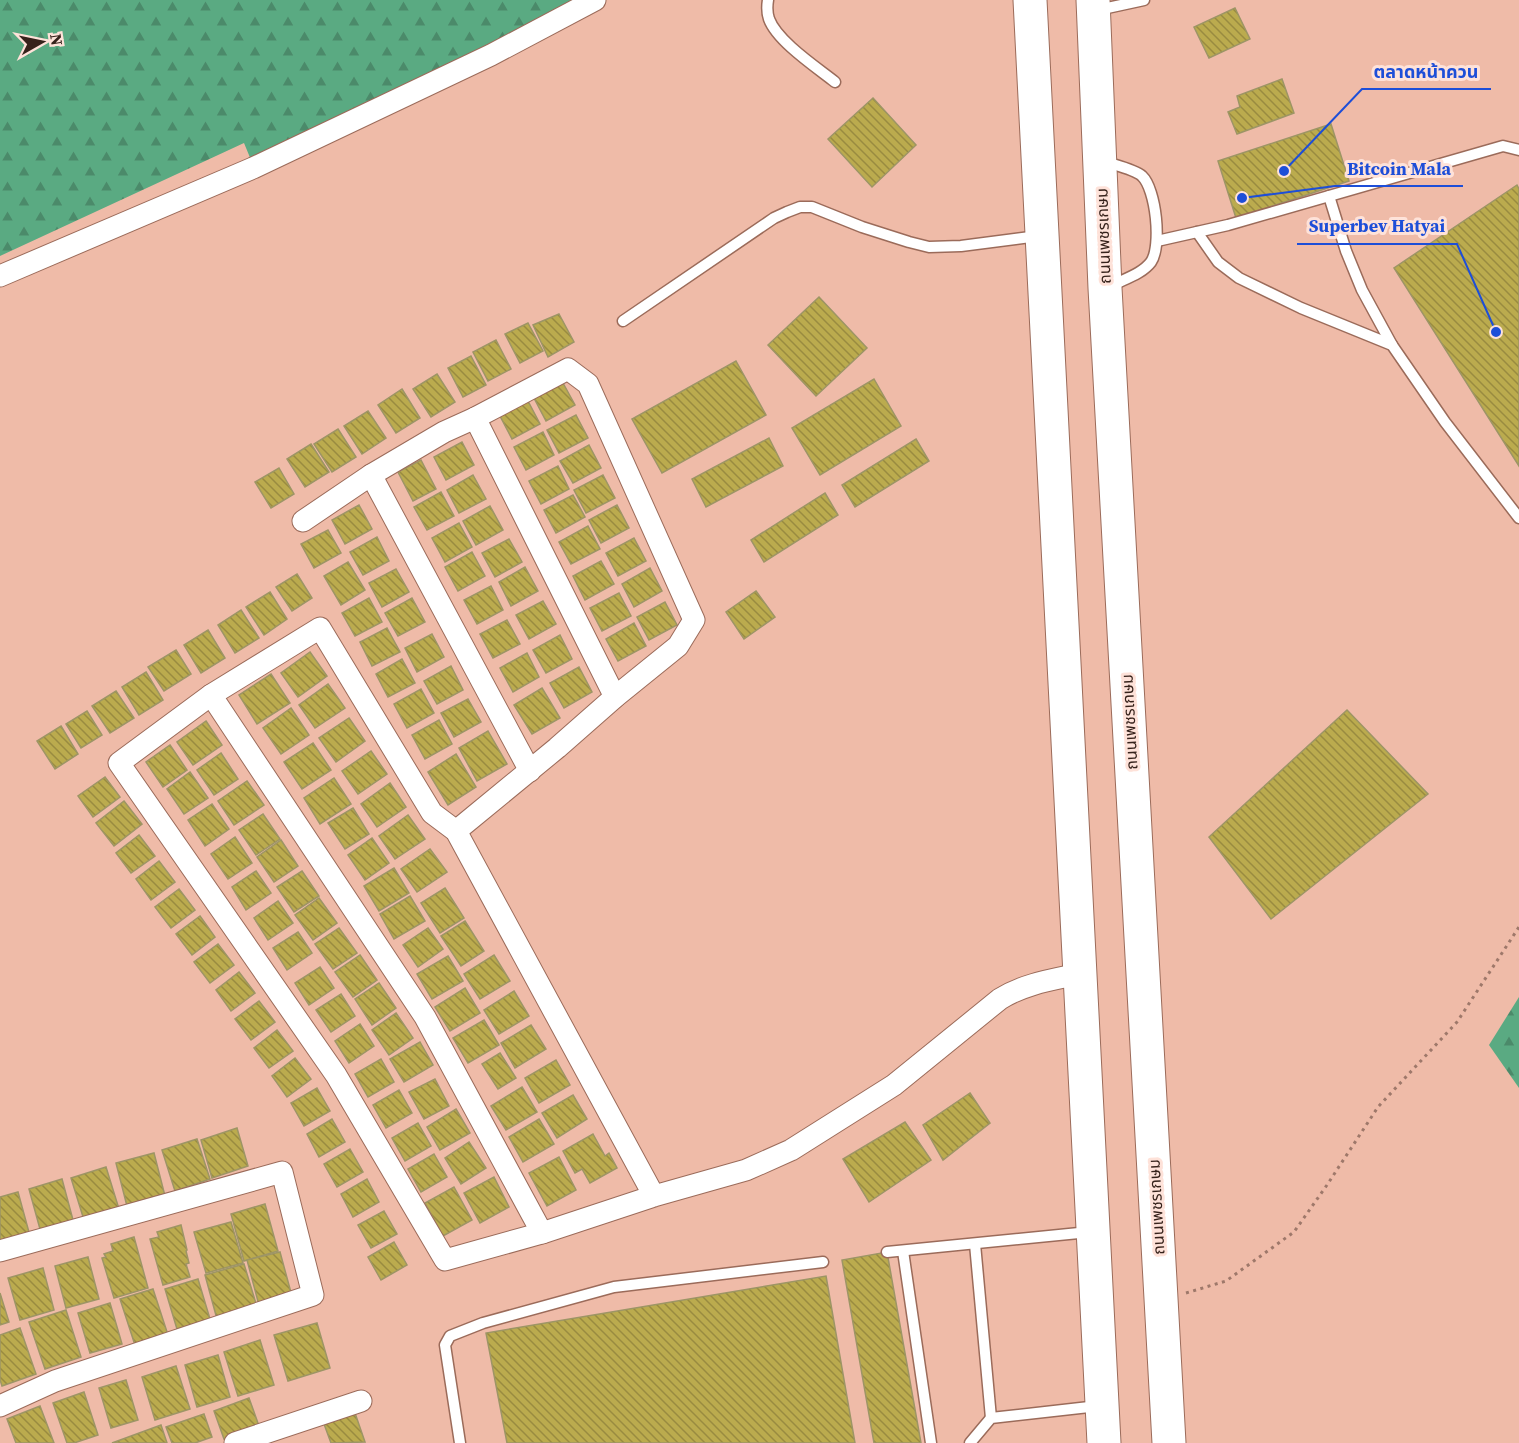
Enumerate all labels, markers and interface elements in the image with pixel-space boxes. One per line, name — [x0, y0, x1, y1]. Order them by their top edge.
north arrow — [12, 12, 72, 72]
text: N — [45, 32, 69, 47]
callout: ตลาดหน้าควน — [1362, 53, 1491, 89]
text: ตลาดหน้าควน — [1374, 59, 1478, 84]
callout: Bitcoin Mala — [1335, 150, 1463, 186]
text: Bitcoin Mala — [1347, 156, 1452, 181]
street label: ถนนเพชรเกษม — [1090, 188, 1116, 284]
callout: Superbev Hatyai — [1297, 208, 1457, 244]
text: Superbev Hatyai — [1309, 213, 1446, 238]
street label: ถนนเพชรเกษม — [1116, 674, 1142, 770]
street label: ถนนเพชรเกษม — [1143, 1159, 1169, 1255]

